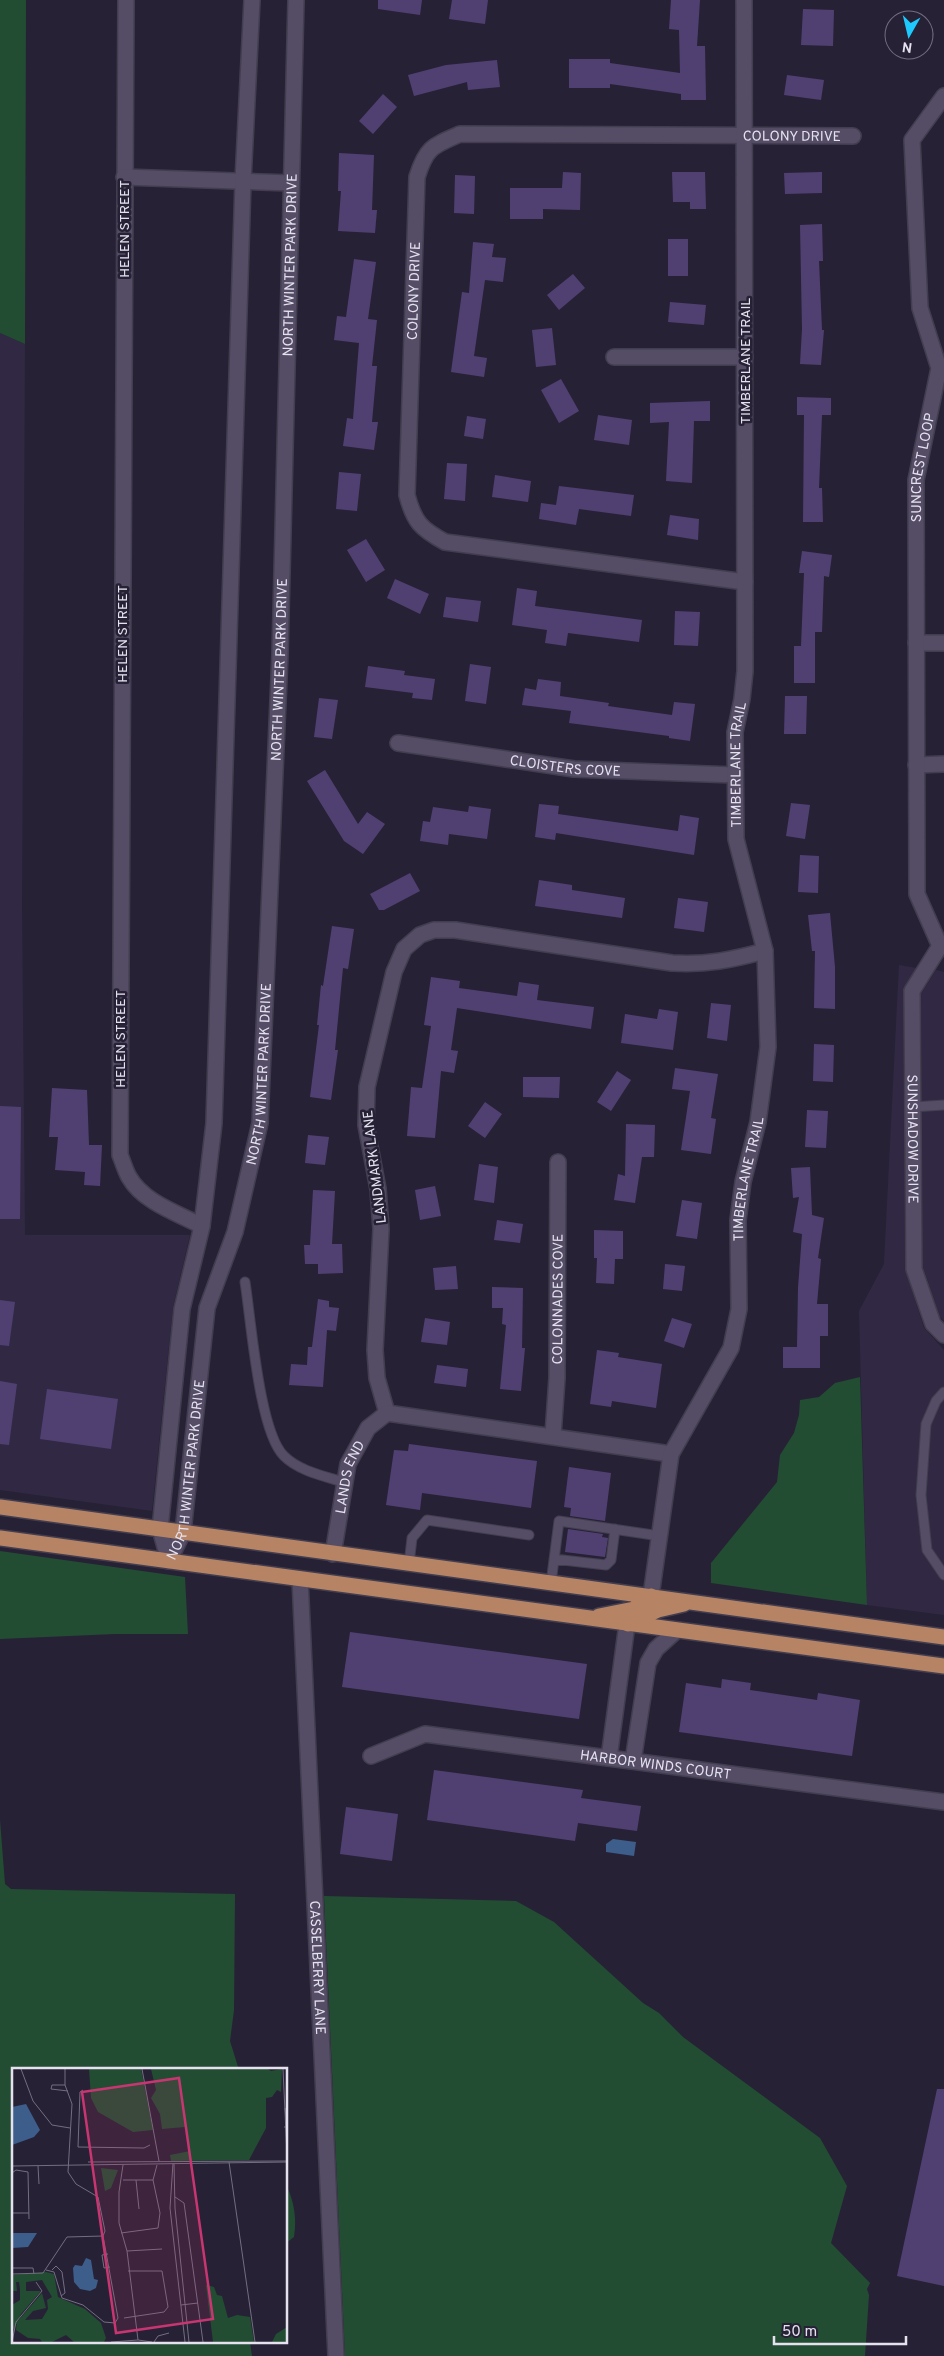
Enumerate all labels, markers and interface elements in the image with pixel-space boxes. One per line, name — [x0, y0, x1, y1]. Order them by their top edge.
north arrow — [884, 10, 934, 60]
text: N — [901, 37, 914, 56]
street label: COLONY DRIVE — [743, 128, 841, 146]
street label: NORTH WINTER PARK DRIVE — [280, 173, 302, 357]
street label: HELEN STREET — [117, 180, 134, 278]
street label: COLONY DRIVE — [405, 241, 425, 340]
street label: TIMBERLANE TRAIL — [738, 298, 755, 424]
street label: SUNCREST LOOP — [909, 411, 940, 522]
street label: NORTH WINTER PARK DRIVE — [268, 578, 292, 762]
street label: HELEN STREET — [115, 585, 132, 683]
street label: TIMBERLANE TRAIL — [728, 700, 751, 828]
street label: CLOISTERS COVE — [508, 753, 621, 781]
street label: NORTH WINTER PARK DRIVE — [244, 983, 276, 1167]
street label: HELEN STREET — [113, 990, 130, 1088]
street label: SUNSHADOW DRIVE — [903, 1074, 921, 1204]
street label: LANDMARK LANE — [360, 1109, 391, 1225]
street label: TIMBERLANE TRAIL — [731, 1116, 769, 1241]
street label: COLONNADES COVE — [550, 1234, 568, 1365]
street label: NORTH WINTER PARK DRIVE — [164, 1379, 209, 1563]
street label: LANDS END — [333, 1438, 369, 1515]
street label: HARBOR WINDS COURT — [579, 1747, 732, 1784]
street label: CASSELBERRY LANE — [305, 1900, 328, 2035]
inset map — [12, 2068, 288, 2344]
scale bar — [774, 2314, 906, 2346]
text: 50 m — [782, 2323, 817, 2342]

